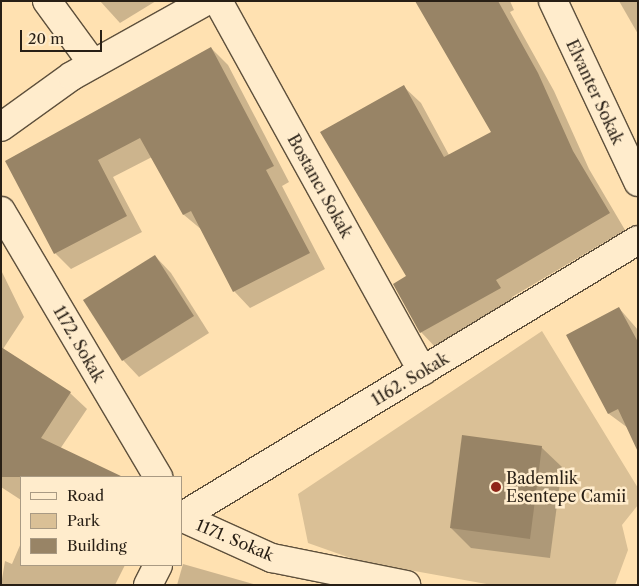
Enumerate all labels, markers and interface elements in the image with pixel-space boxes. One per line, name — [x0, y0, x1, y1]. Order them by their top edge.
scale bar — [22, 20, 105, 52]
text: 20 m — [28, 29, 64, 48]
street label: Elvanter Sokak — [562, 36, 628, 148]
street label: Bostancı Sokak — [284, 131, 356, 241]
street label: 1172. Sokak — [49, 302, 109, 386]
street label: 1162. Sokak — [368, 349, 452, 409]
place label: Bademlik Esentepe Camii — [506, 468, 626, 506]
legend — [20, 476, 182, 566]
marker: Bademlik Esentepe Camii — [490, 481, 502, 493]
text: Road — [67, 486, 104, 505]
text: Park — [67, 511, 100, 530]
street label: 1171. Sokak — [193, 515, 277, 565]
text: Building — [67, 536, 127, 555]

